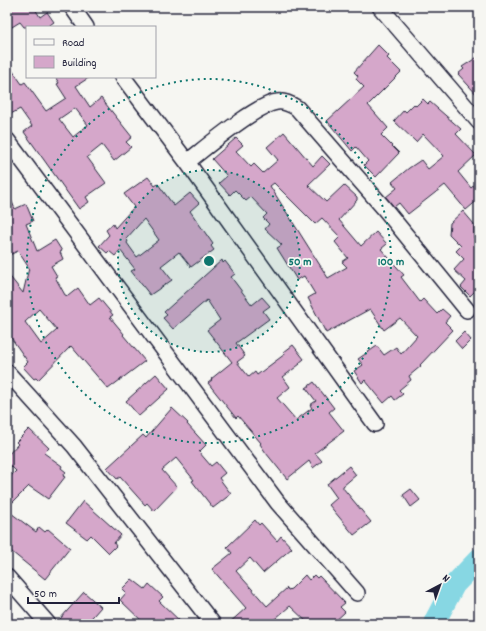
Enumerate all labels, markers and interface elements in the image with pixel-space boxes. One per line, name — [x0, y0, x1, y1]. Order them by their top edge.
legend — [26, 26, 156, 78]
text: Road — [62, 35, 84, 52]
text: Building — [62, 55, 97, 72]
centre of rings — [202, 254, 216, 268]
text: 50 m — [288, 254, 312, 271]
text: 100 m — [378, 254, 404, 271]
north arrow — [420, 565, 460, 605]
text: N — [438, 571, 453, 587]
scale bar — [28, 579, 119, 605]
text: 50 m — [34, 586, 57, 603]

